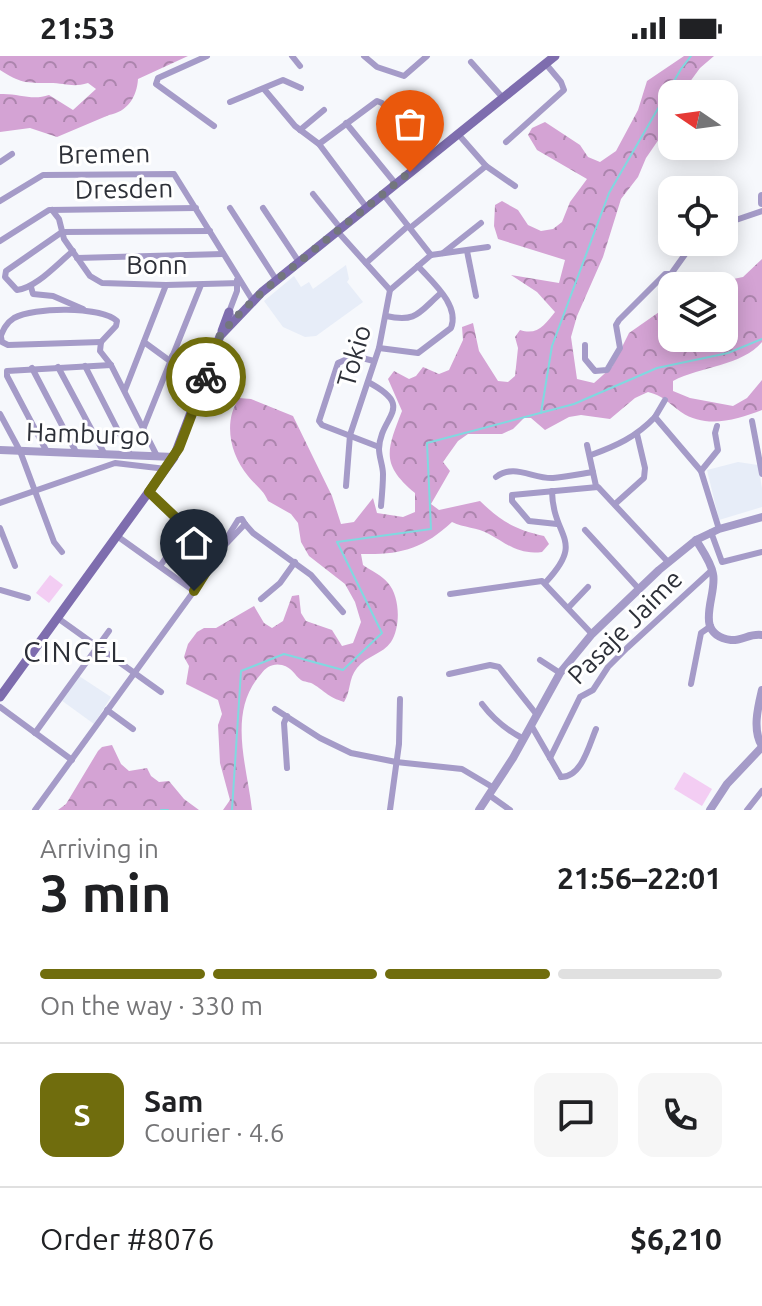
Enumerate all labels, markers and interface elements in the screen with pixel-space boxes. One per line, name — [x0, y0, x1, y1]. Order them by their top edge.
text: 21:53 — [40, 11, 115, 45]
north arrow — [658, 80, 738, 160]
map controls — [658, 80, 738, 352]
pin — [376, 90, 444, 172]
icon: bag — [388, 102, 432, 146]
street label: Bremen — [58, 138, 150, 169]
street label: Dresden — [75, 173, 173, 204]
button: locate — [658, 176, 738, 256]
street label: Bonn — [126, 250, 188, 279]
button: layers — [658, 272, 738, 352]
street label: Tokio — [331, 322, 376, 390]
courier — [166, 337, 246, 417]
icon: bike — [184, 355, 228, 399]
street label: Hamburgo — [26, 417, 150, 450]
pin — [160, 509, 228, 591]
icon: home — [172, 521, 216, 565]
street label: Pasaje Jaime — [562, 564, 688, 690]
district label: CINCEL — [23, 636, 127, 667]
text: Arriving in — [40, 834, 159, 863]
text: 21:56–22:01 — [557, 861, 722, 895]
text: 3 min — [40, 864, 171, 922]
text: On the way · 330 m — [40, 991, 263, 1020]
button: chat — [534, 1073, 618, 1157]
button: phone — [638, 1073, 722, 1157]
text: Sam — [144, 1084, 203, 1118]
text: S — [73, 1098, 91, 1132]
text: Courier · 4.6 — [144, 1118, 284, 1147]
text: Order #8076 — [40, 1222, 214, 1256]
text: $6,210 — [630, 1222, 722, 1256]

